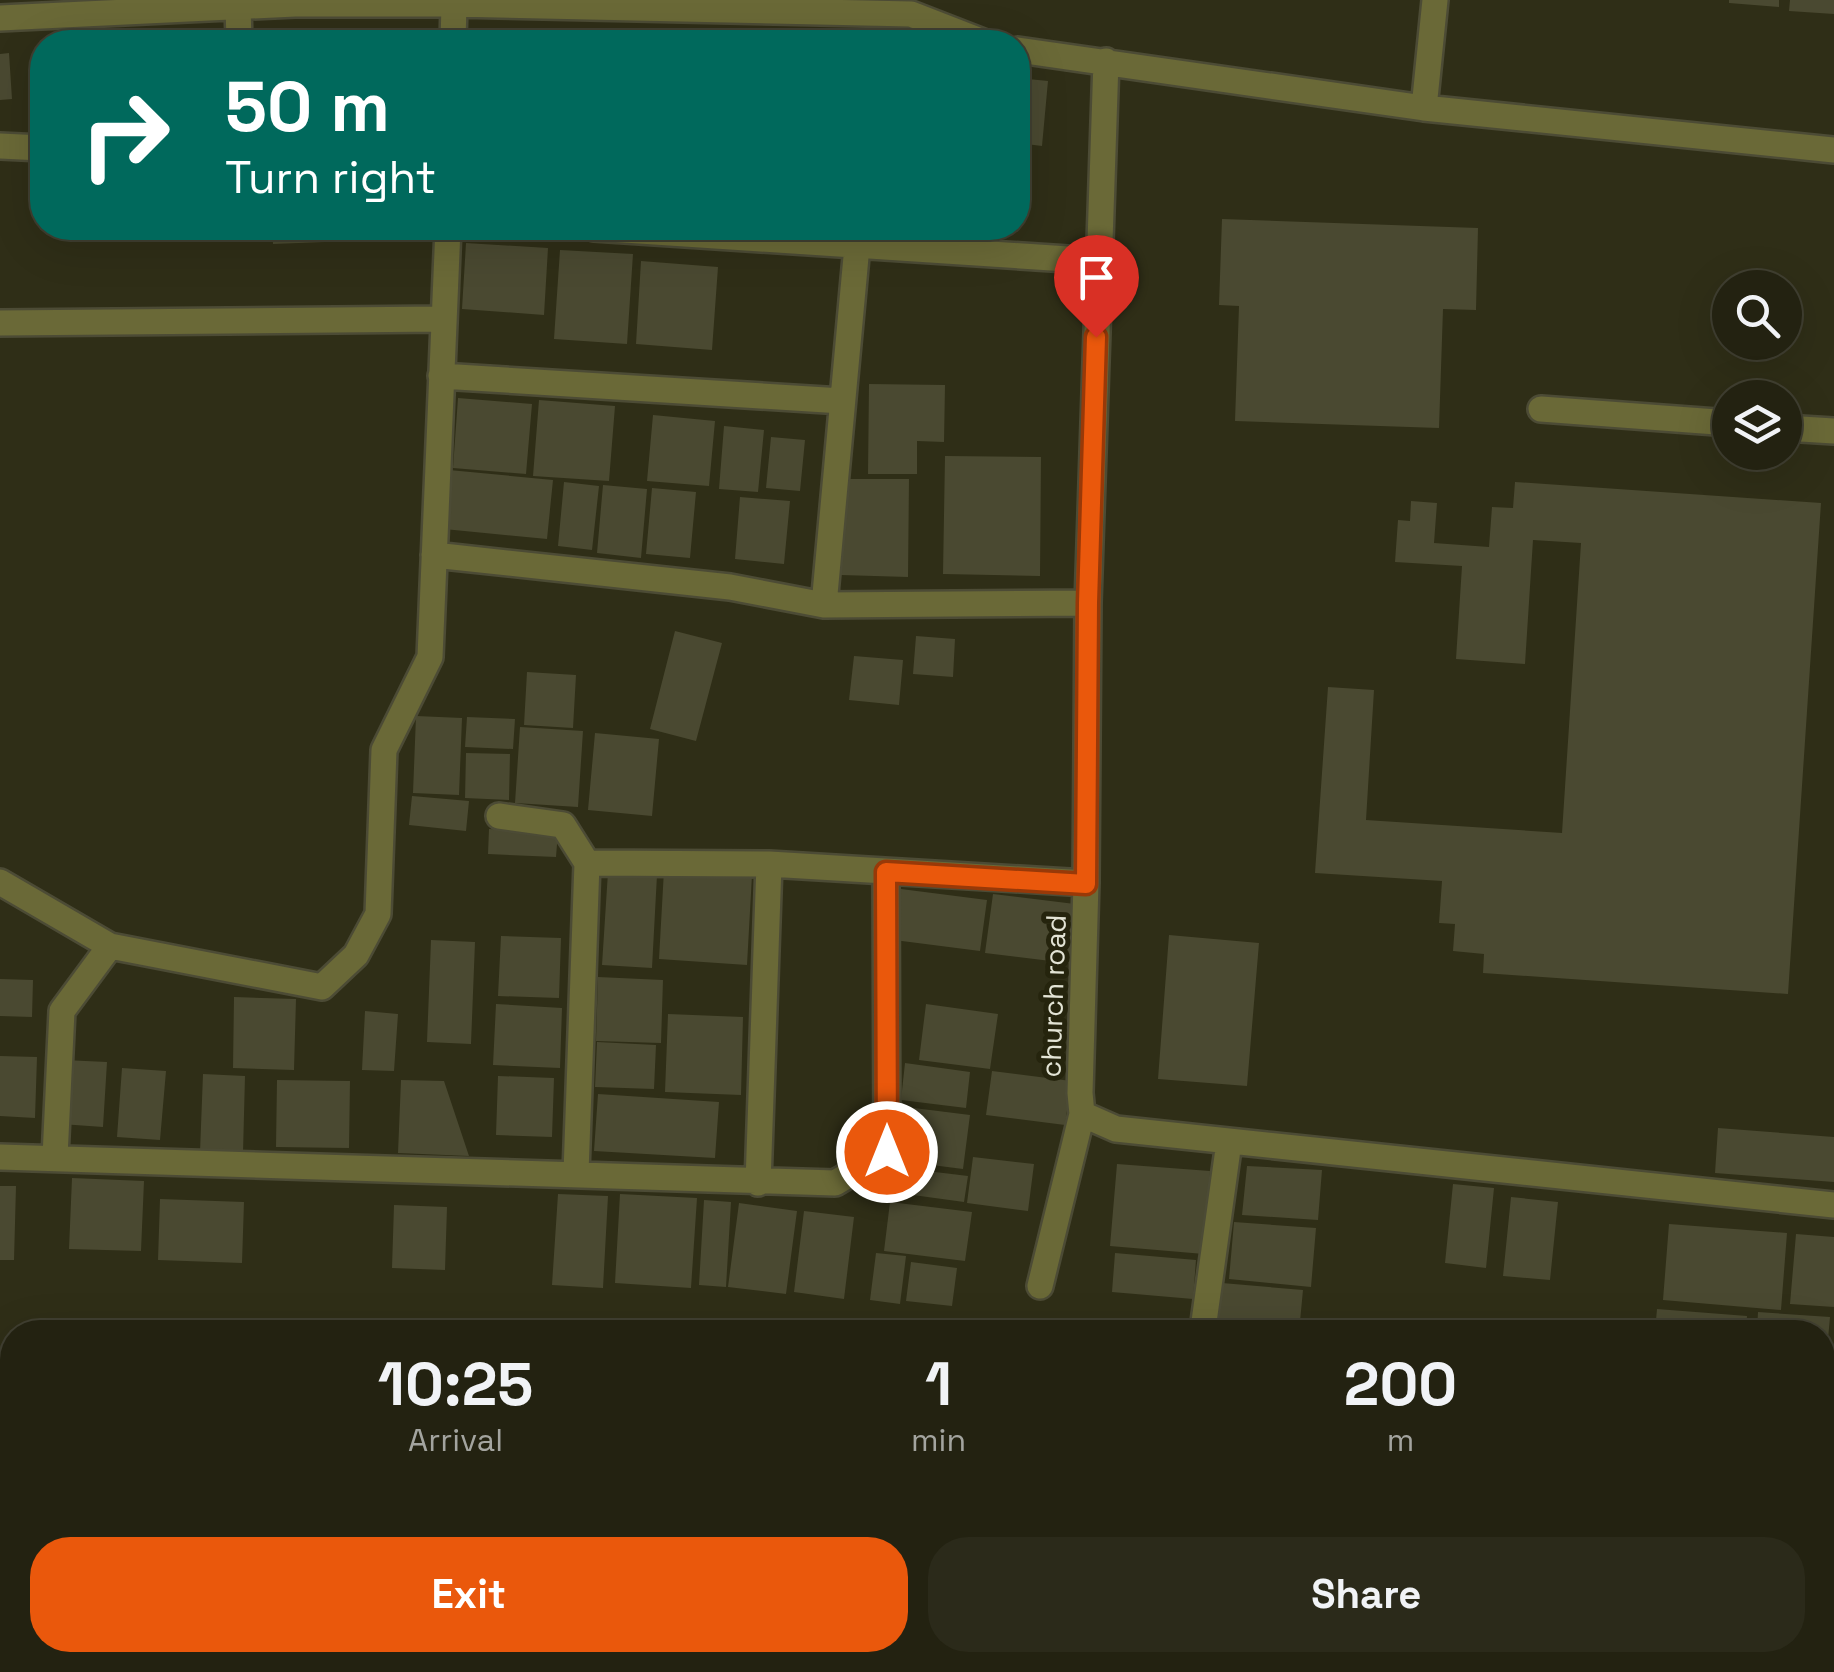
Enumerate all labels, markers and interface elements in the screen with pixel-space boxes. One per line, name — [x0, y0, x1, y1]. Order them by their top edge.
text: 50 m — [225, 62, 390, 151]
icon: right — [60, 70, 190, 200]
text: Turn right — [225, 149, 436, 206]
pin — [1054, 235, 1139, 338]
icon: arrive — [1069, 250, 1124, 305]
map controls — [1712, 270, 1802, 470]
button: search — [1712, 270, 1802, 360]
button: layers — [1712, 380, 1802, 470]
street label: church road — [1032, 914, 1074, 1078]
position arrow — [835, 1100, 939, 1204]
text: 10:25 — [378, 1346, 533, 1423]
text: 1 — [925, 1346, 952, 1423]
text: 200 — [1344, 1346, 1457, 1423]
text: Arrival — [408, 1420, 503, 1460]
text: min — [911, 1420, 966, 1460]
text: m — [1387, 1420, 1414, 1460]
button: Exit — [30, 1537, 908, 1652]
button: Share — [928, 1537, 1805, 1652]

